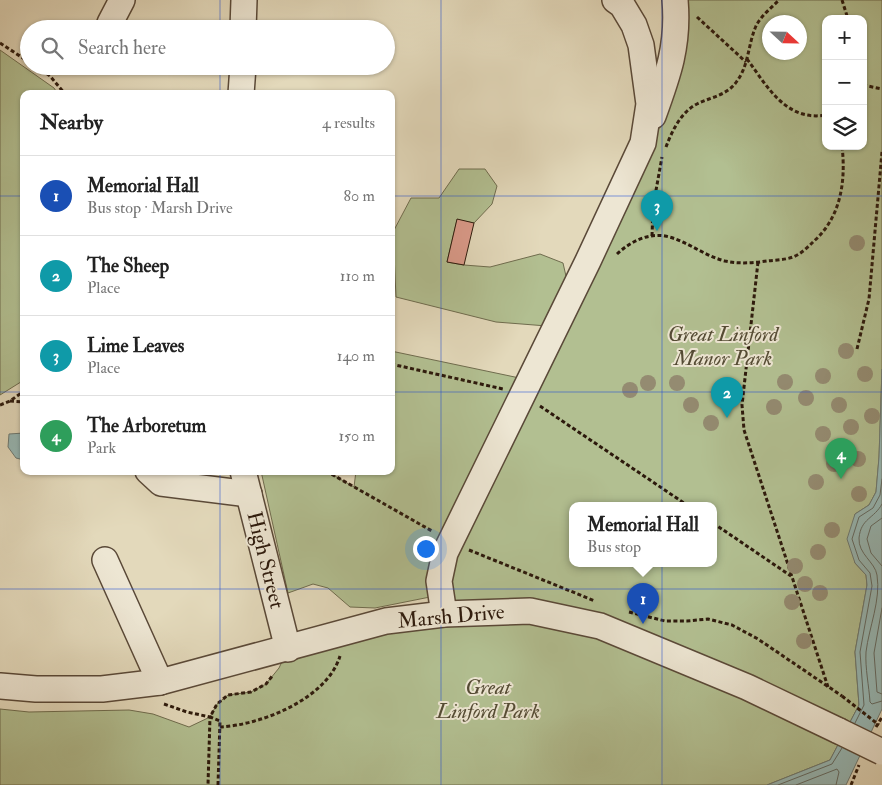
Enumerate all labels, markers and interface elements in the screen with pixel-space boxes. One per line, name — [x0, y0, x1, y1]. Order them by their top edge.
north arrow — [762, 15, 807, 60]
map controls — [822, 15, 867, 150]
button: + — [822, 15, 867, 60]
search box — [20, 20, 395, 75]
icon: search — [38, 34, 66, 62]
text: Search here — [78, 36, 166, 60]
button: − — [822, 60, 867, 105]
button: layers — [822, 105, 867, 150]
text: Nearby — [40, 109, 103, 136]
text: 4 results — [322, 113, 375, 133]
text: Memorial Hall — [87, 174, 199, 198]
text: 1 — [53, 186, 59, 206]
text: 80 m — [344, 186, 375, 206]
pin: 3 — [641, 190, 673, 231]
text: Bus stop · Marsh Drive — [87, 198, 233, 218]
text: The Sheep — [87, 254, 169, 278]
text: 2 — [52, 266, 60, 286]
text: 110 m — [340, 266, 375, 286]
text: Place — [87, 278, 120, 298]
park label: Great Linford Manor Park — [668, 321, 780, 372]
text: Lime Leaves — [87, 334, 184, 358]
text: 3 — [53, 346, 59, 366]
text: 140 m — [337, 346, 375, 366]
text: Place — [87, 358, 120, 378]
pin: 2 — [711, 377, 743, 418]
text: The Arboretum — [87, 414, 206, 438]
text: 4 — [52, 426, 60, 446]
text: 150 m — [338, 426, 375, 446]
text: Park — [87, 438, 116, 458]
pin: 4 — [825, 438, 857, 479]
popup — [569, 502, 717, 567]
street label: High Street — [240, 509, 291, 612]
text: Memorial Hall — [587, 513, 699, 537]
your location — [413, 536, 439, 562]
text: Bus stop — [587, 537, 641, 557]
pin: 1 — [627, 583, 659, 624]
street label: Marsh Drive — [396, 598, 506, 635]
park label: Great Linford Park — [435, 674, 540, 725]

